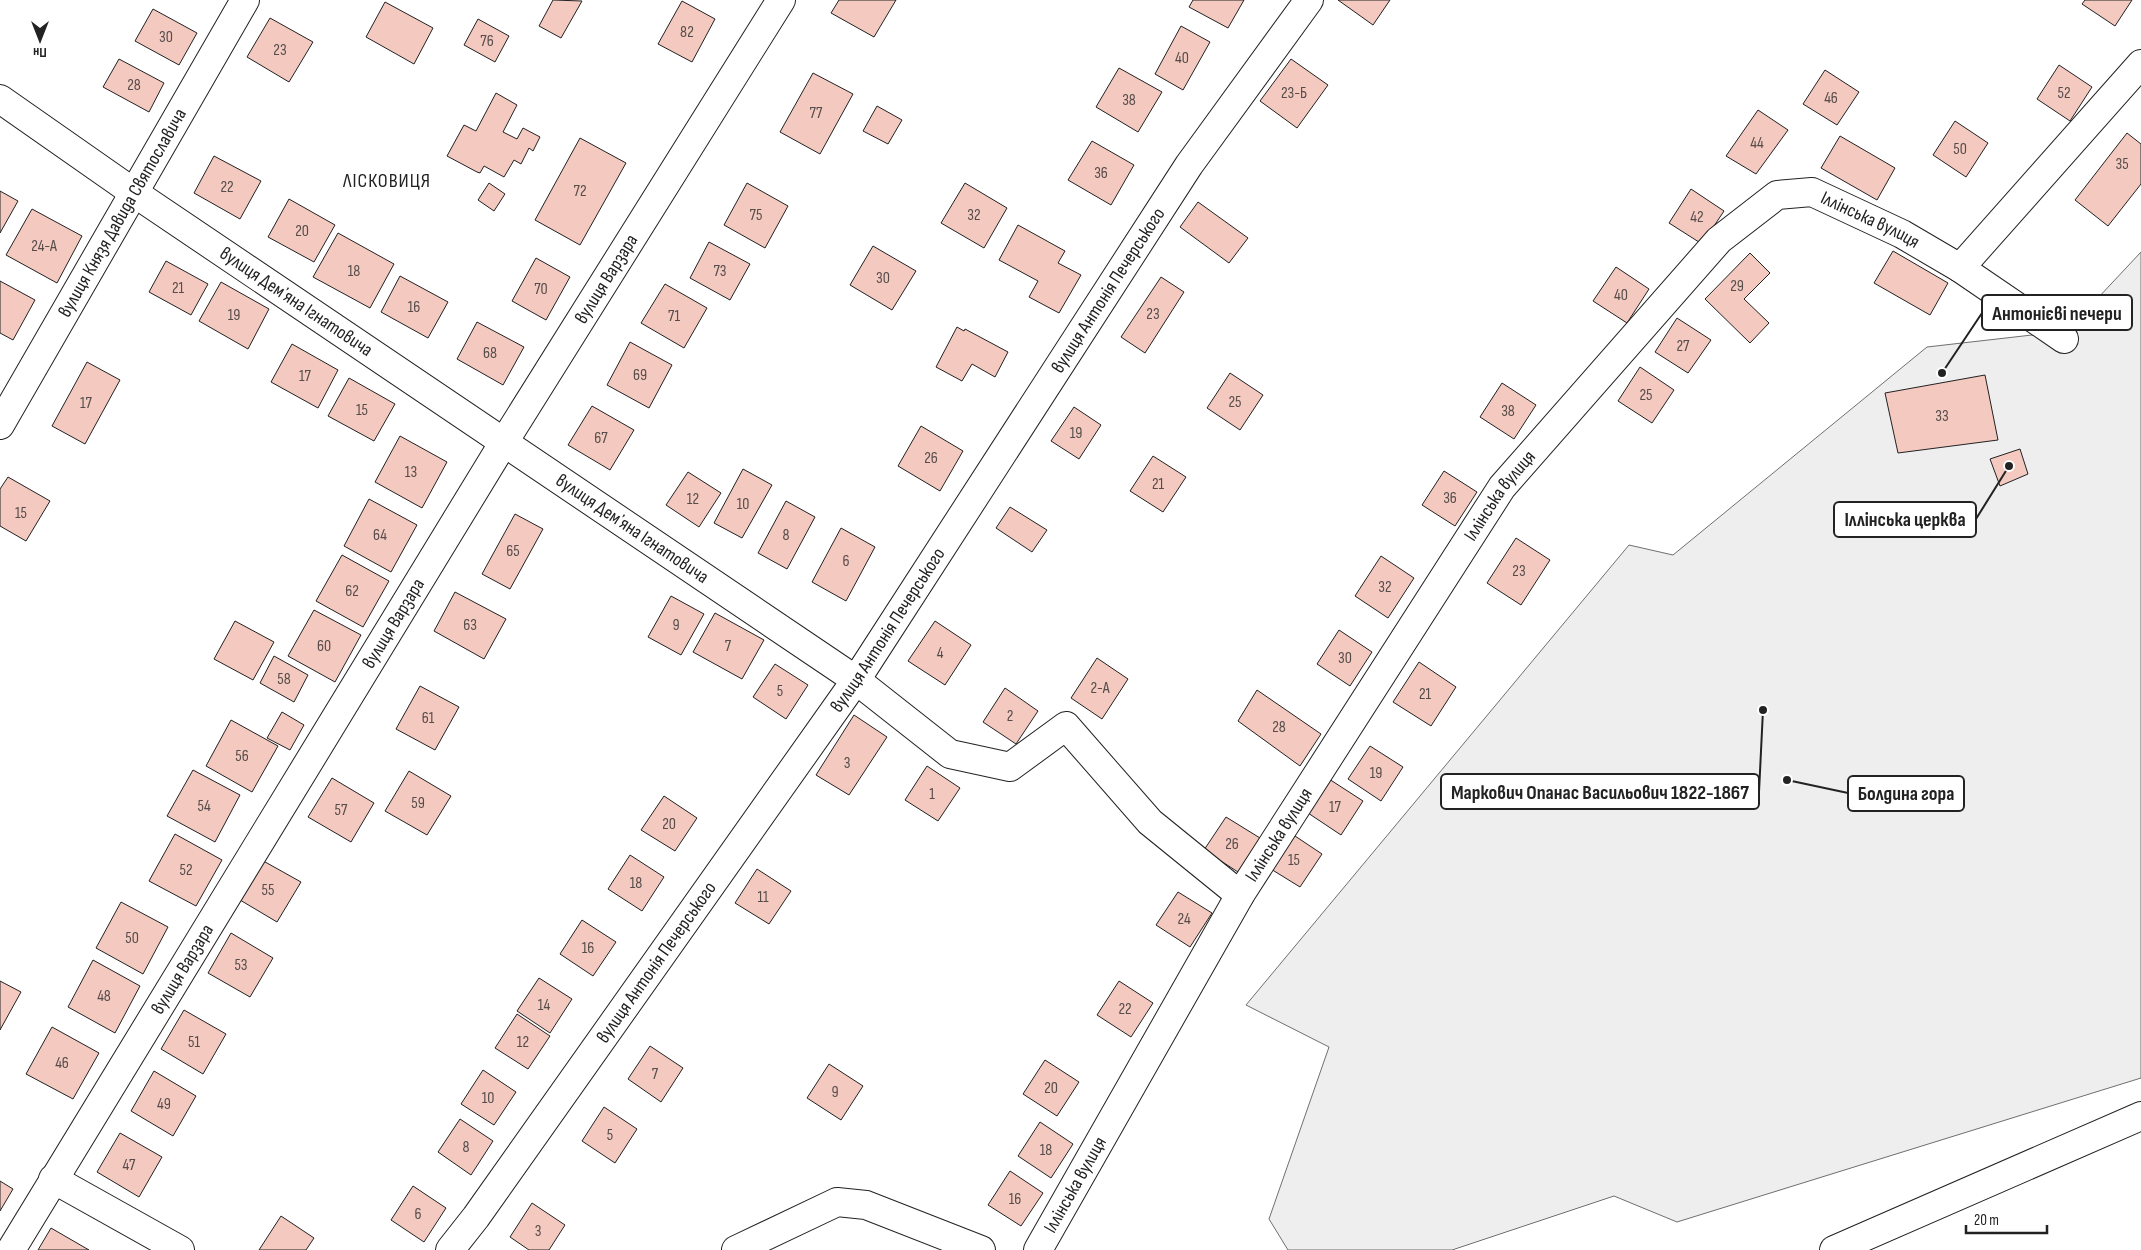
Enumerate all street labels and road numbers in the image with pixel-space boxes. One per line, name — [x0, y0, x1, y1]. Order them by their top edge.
street label: вулиця Князя Давида Святославича — [53, 104, 192, 321]
street label: Іллінська вулиця — [1817, 186, 1924, 253]
street label: вулиця Антонія Печерського — [1046, 203, 1170, 377]
street label: вулиця Варзара — [570, 230, 643, 328]
street label: вулиця Демʼяна Ігнатовича — [215, 242, 377, 362]
street label: Іллінська вулиця — [1459, 446, 1540, 545]
street label: вулиця Демʼяна Ігнатовича — [551, 469, 713, 589]
street label: вулиця Антонія Печерського — [825, 543, 950, 717]
street label: вулиця Варзара — [357, 574, 429, 673]
street label: Іллінська вулиця — [1240, 784, 1317, 886]
street label: вулиця Антонія Печерського — [591, 877, 721, 1047]
street label: вулиця Варзара — [146, 920, 219, 1018]
street label: Іллінська вулиця — [1039, 1133, 1111, 1237]

